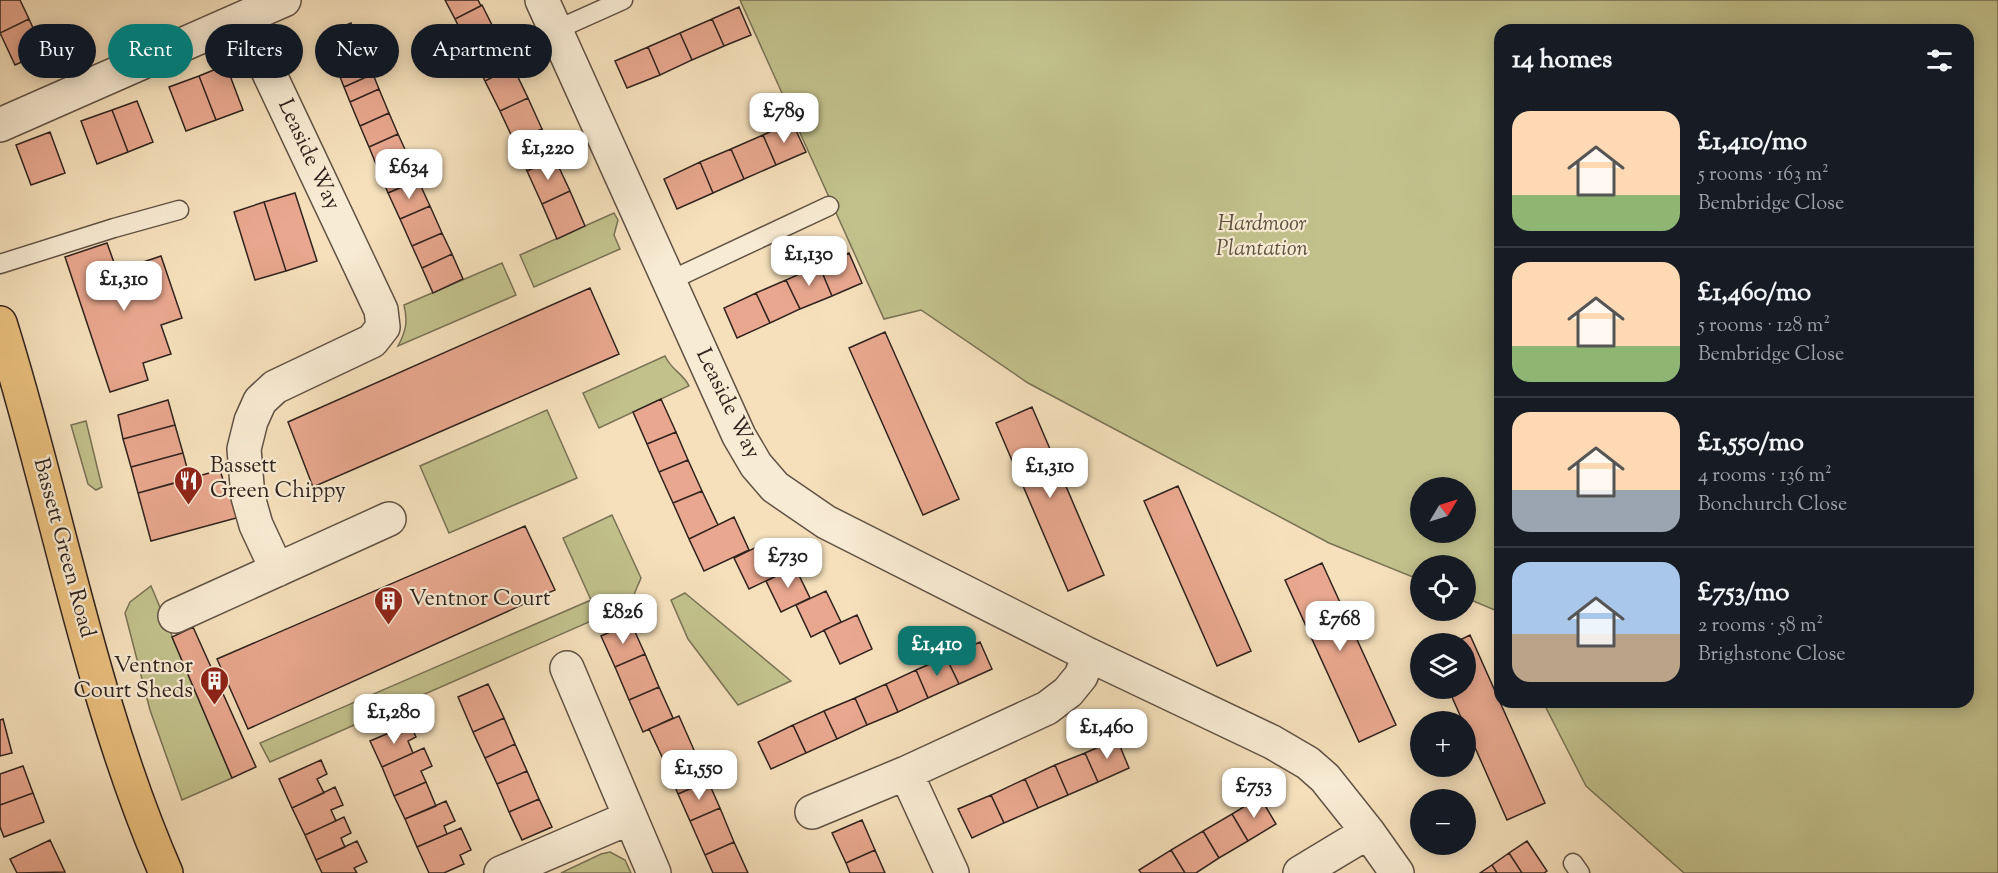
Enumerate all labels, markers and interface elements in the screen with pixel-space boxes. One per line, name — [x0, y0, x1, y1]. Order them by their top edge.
chip: Buy — [18, 24, 96, 78]
chip: Rent — [108, 24, 193, 78]
chip: Filters — [205, 24, 303, 78]
chip: New — [315, 24, 399, 78]
chip: Apartment — [411, 24, 552, 78]
text: 14 homes — [1512, 42, 1612, 79]
icon: filters — [1923, 44, 1956, 77]
pin: £789 — [748, 93, 820, 144]
street label: Leaside Way — [268, 94, 348, 216]
text: £789 — [764, 98, 804, 127]
text: £1,410/mo — [1698, 124, 1807, 161]
pin: £1,220 — [499, 130, 597, 181]
text: £1,220 — [522, 135, 574, 164]
icon: home — [1560, 135, 1632, 207]
pin: £634 — [373, 149, 445, 200]
text: £634 — [389, 154, 429, 183]
text: 5 rooms · 163 m² — [1698, 161, 1829, 190]
text: Bembridge Close — [1698, 190, 1844, 219]
park label: Hardmoor Plantation — [1216, 209, 1308, 266]
pin: £1,130 — [760, 236, 858, 287]
text: £1,130 — [785, 241, 833, 270]
pin: £1,310 — [75, 261, 173, 312]
text: £1,310 — [100, 266, 148, 295]
text: £1,460/mo — [1698, 275, 1811, 312]
icon: home — [1560, 286, 1632, 358]
text: 5 rooms · 128 m² — [1698, 312, 1830, 341]
text: Bembridge Close — [1698, 341, 1844, 370]
street label: Leaside Way — [686, 343, 768, 465]
text: £1,550/mo — [1698, 425, 1804, 462]
icon: home — [1560, 436, 1632, 508]
pin: £1,310 — [1001, 448, 1099, 499]
place label: Bassett Green Chippy — [210, 451, 346, 508]
text: £1,310 — [1026, 453, 1074, 482]
street label: Bassett Green Road — [24, 454, 102, 642]
text: 4 rooms · 136 m² — [1698, 462, 1832, 491]
restaurant icon: Bassett Green Chippy — [173, 464, 205, 506]
north arrow — [1410, 477, 1476, 543]
map controls — [1410, 477, 1476, 855]
text: Bonchurch Close — [1698, 491, 1847, 520]
pin: £730 — [752, 538, 824, 589]
text: £730 — [768, 543, 808, 572]
button: locate — [1410, 555, 1476, 621]
text: £753/mo — [1698, 575, 1789, 612]
building icon: Ventnor Court — [372, 584, 404, 626]
place label: Ventnor Court — [409, 584, 551, 616]
icon: home — [1560, 586, 1632, 658]
pin: £826 — [587, 594, 659, 645]
text: £826 — [603, 599, 643, 628]
pin: £768 — [1304, 601, 1376, 652]
text: £768 — [1319, 606, 1361, 635]
text: 2 rooms · 58 m² — [1698, 612, 1823, 641]
pin: £1,410 — [888, 626, 986, 677]
text: £1,410 — [912, 631, 962, 660]
button: layers — [1410, 633, 1476, 699]
text: Brighstone Close — [1698, 641, 1846, 670]
place label: Ventnor Court Sheds — [74, 651, 193, 708]
building icon: Ventnor Court Sheds — [198, 664, 230, 706]
pin: £1,280 — [345, 694, 443, 745]
text: £1,280 — [368, 699, 420, 728]
pin: £1,460 — [1058, 709, 1156, 760]
button: + — [1410, 711, 1476, 777]
text: £1,460 — [1080, 714, 1134, 743]
pin: £1,550 — [650, 750, 748, 801]
text: £1,550 — [675, 755, 723, 784]
pin: £753 — [1218, 768, 1290, 819]
text: £753 — [1236, 773, 1272, 802]
button: − — [1410, 789, 1476, 855]

